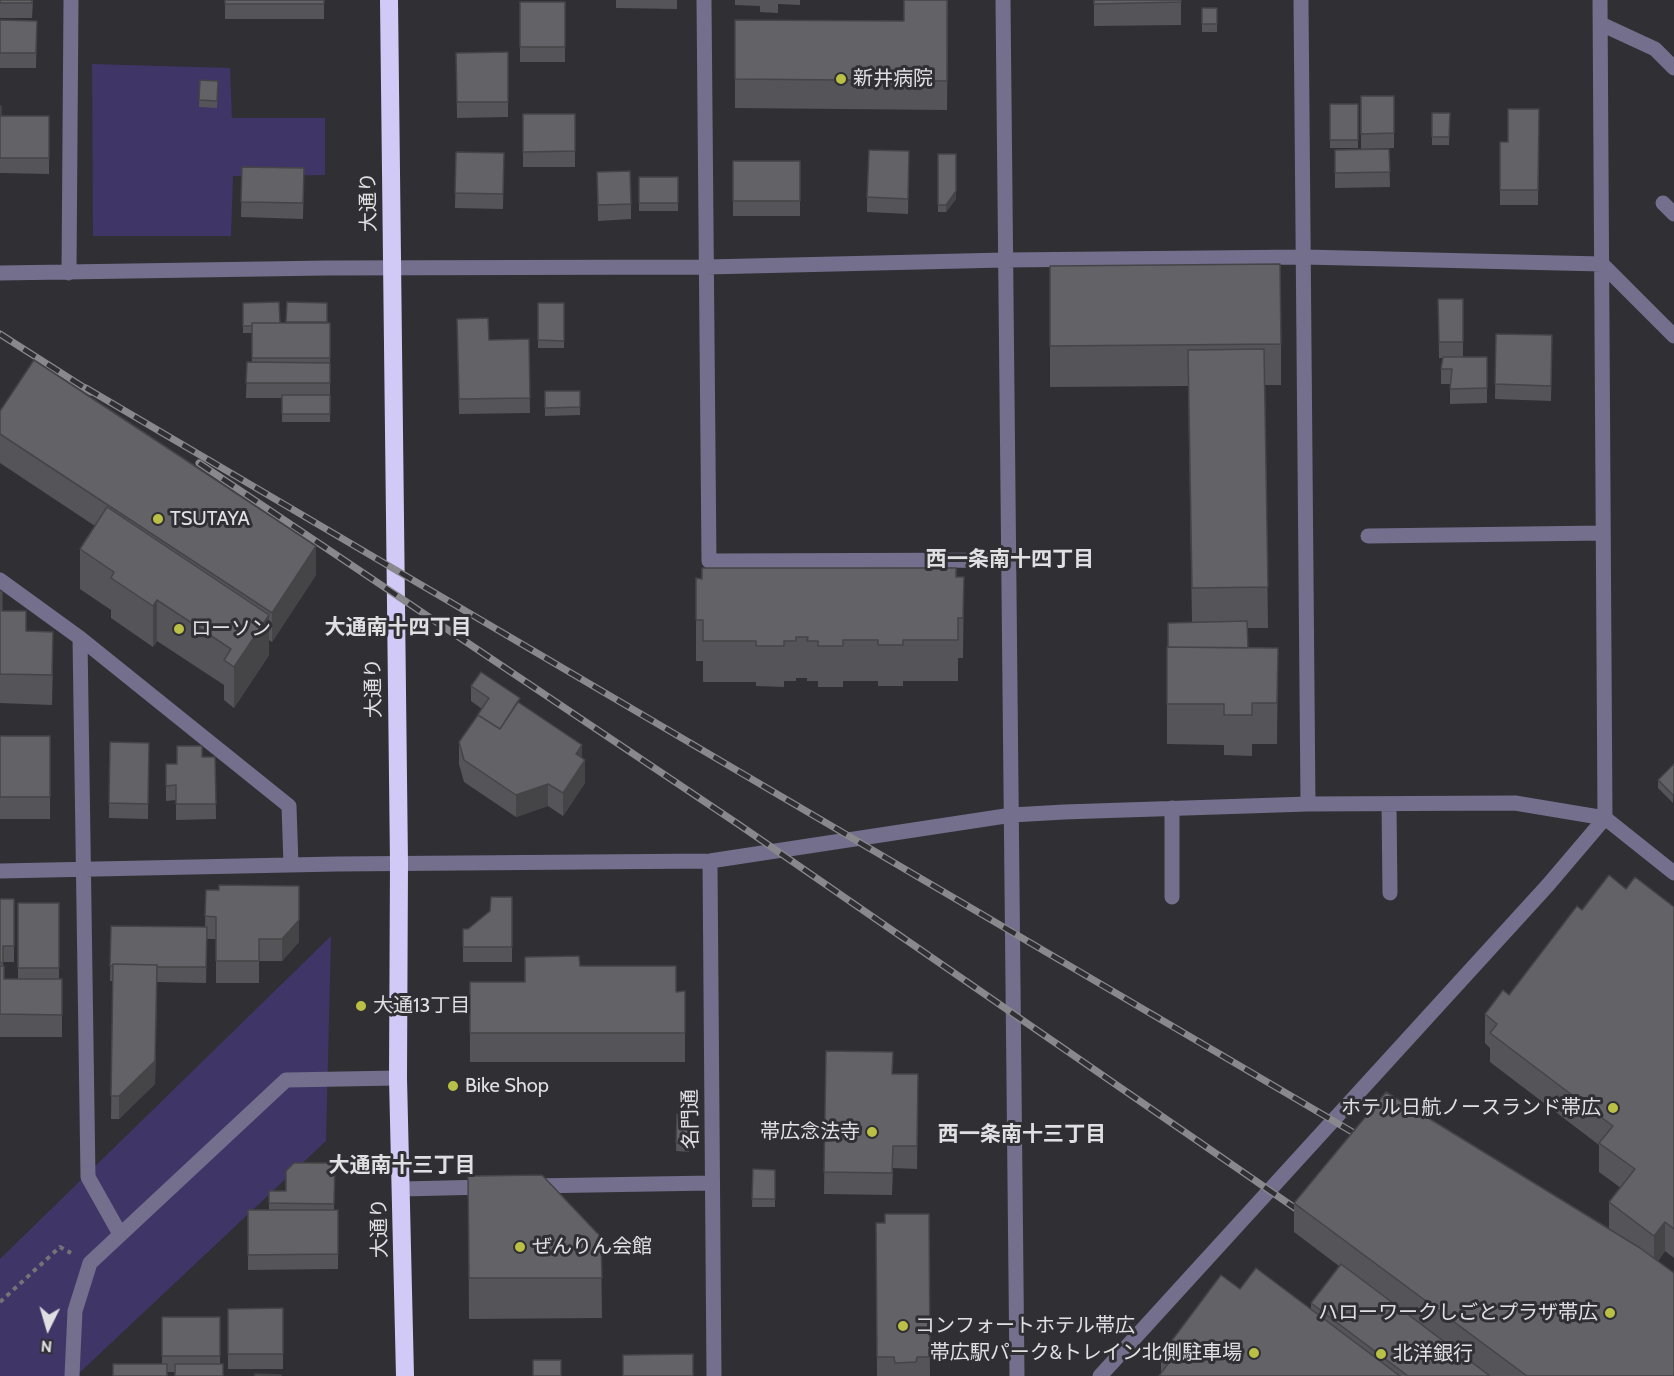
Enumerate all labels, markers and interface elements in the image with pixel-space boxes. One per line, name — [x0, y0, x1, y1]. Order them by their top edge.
place label: 新井病院 — [853, 67, 933, 91]
marker: 新井病院 — [834, 72, 848, 86]
street label: 大通り — [356, 172, 382, 232]
place label: TSUTAYA — [170, 507, 250, 531]
marker: TSUTAYA — [151, 512, 165, 526]
district label: 西一条南十四丁目 — [926, 547, 1094, 573]
district label: 大通南十四丁目 — [325, 615, 471, 641]
place label: ローソン — [191, 617, 271, 641]
marker: ローソン — [172, 622, 186, 636]
street label: 大通り — [361, 658, 387, 718]
place label: 大通13丁目 — [373, 994, 470, 1018]
marker: 大通13丁目 — [354, 999, 368, 1013]
place label: Bike Shop — [465, 1074, 549, 1098]
marker: Bike Shop — [446, 1079, 460, 1093]
street label: 名門通 — [678, 1089, 704, 1149]
place label: ホテル日航ノースランド帯広 — [1341, 1096, 1601, 1120]
marker: ホテル日航ノースランド帯広 — [1606, 1101, 1620, 1115]
place label: 帯広念法寺 — [760, 1120, 860, 1144]
district label: 西一条南十三丁目 — [938, 1122, 1106, 1148]
marker: 帯広念法寺 — [865, 1125, 879, 1139]
district label: 大通南十三丁目 — [329, 1153, 475, 1179]
street label: 大通り — [367, 1198, 393, 1258]
place label: ぜんりん会館 — [532, 1235, 652, 1259]
marker: ぜんりん会館 — [513, 1240, 527, 1254]
north arrow — [18, 1298, 78, 1358]
place label: ハローワークしごとプラザ帯広 — [1318, 1301, 1598, 1325]
marker: ハローワークしごとプラザ帯広 — [1603, 1306, 1617, 1320]
place label: コンフォートホテル帯広 — [915, 1314, 1135, 1338]
marker: コンフォートホテル帯広 — [896, 1319, 910, 1333]
text: N — [40, 1336, 53, 1356]
place label: 帯広駅パーク&トレイン北側駐車場 — [930, 1341, 1242, 1365]
place label: 北洋銀行 — [1393, 1342, 1473, 1366]
marker: 帯広駅パーク&トレイン北側駐車場 — [1247, 1346, 1261, 1360]
marker: 北洋銀行 — [1374, 1347, 1388, 1361]

